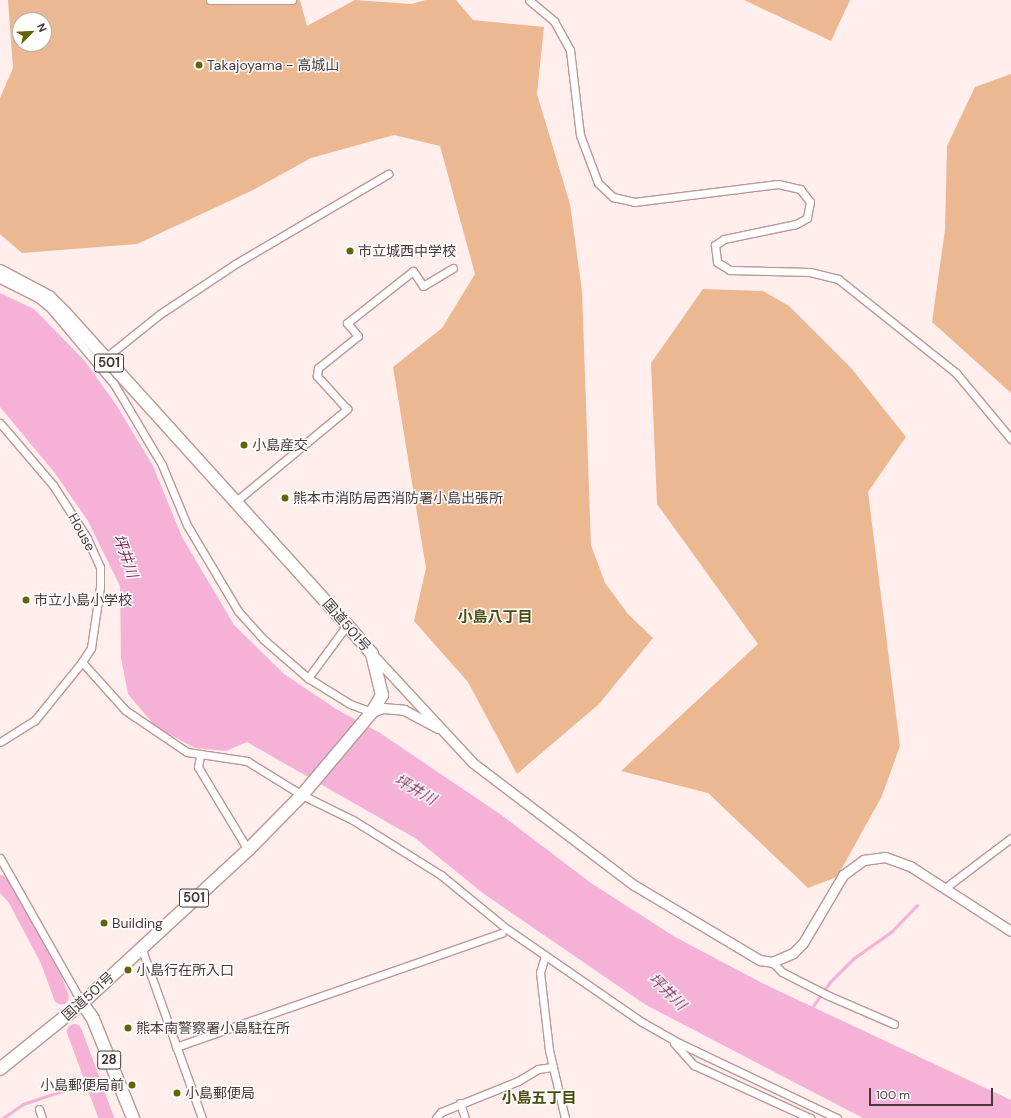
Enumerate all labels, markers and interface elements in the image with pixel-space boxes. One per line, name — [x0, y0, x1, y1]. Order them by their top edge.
north arrow — [12, 12, 52, 52]
text: N — [34, 21, 50, 34]
place label: Takajoyama - 高城山 — [207, 57, 339, 73]
marker: Takajoyama - 高城山 — [194, 60, 204, 70]
place label: 市立城西中学校 — [358, 243, 456, 259]
marker: 市立城西中学校 — [345, 246, 355, 256]
road number: 501 — [94, 352, 124, 374]
place label: 小島産交 — [252, 437, 308, 453]
marker: 小島産交 — [239, 440, 249, 450]
place label: 熊本市消防局西消防署小島出張所 — [293, 490, 503, 506]
marker: 熊本市消防局西消防署小島出張所 — [280, 493, 290, 503]
street label: House — [65, 510, 99, 554]
water label: 坪井川 — [109, 532, 141, 580]
place label: 市立小島小学校 — [34, 592, 132, 608]
marker: 市立小島小学校 — [21, 595, 31, 605]
street label: 国道501号 — [320, 595, 374, 655]
district label: 小島八丁目 — [458, 609, 532, 627]
water label: 坪井川 — [391, 771, 439, 809]
road number: 501 — [179, 887, 209, 909]
place label: Building — [112, 915, 163, 931]
marker: Building — [99, 918, 109, 928]
place label: 小島行在所入口 — [136, 962, 234, 978]
marker: 小島行在所入口 — [123, 965, 133, 975]
street label: 国道501号 — [58, 968, 118, 1024]
water label: 坪井川 — [645, 970, 689, 1014]
place label: 熊本南警察署小島駐在所 — [136, 1020, 290, 1036]
marker: 熊本南警察署小島駐在所 — [123, 1023, 133, 1033]
road number: 28 — [97, 1049, 121, 1071]
place label: 小島郵便局前 — [40, 1077, 124, 1093]
marker: 小島郵便局前 — [127, 1080, 137, 1090]
scale bar — [871, 1080, 995, 1106]
place label: 小島郵便局 — [185, 1085, 255, 1101]
text: 100 m — [876, 1087, 910, 1103]
marker: 小島郵便局 — [172, 1088, 182, 1098]
district label: 小島五丁目 — [502, 1090, 576, 1108]

